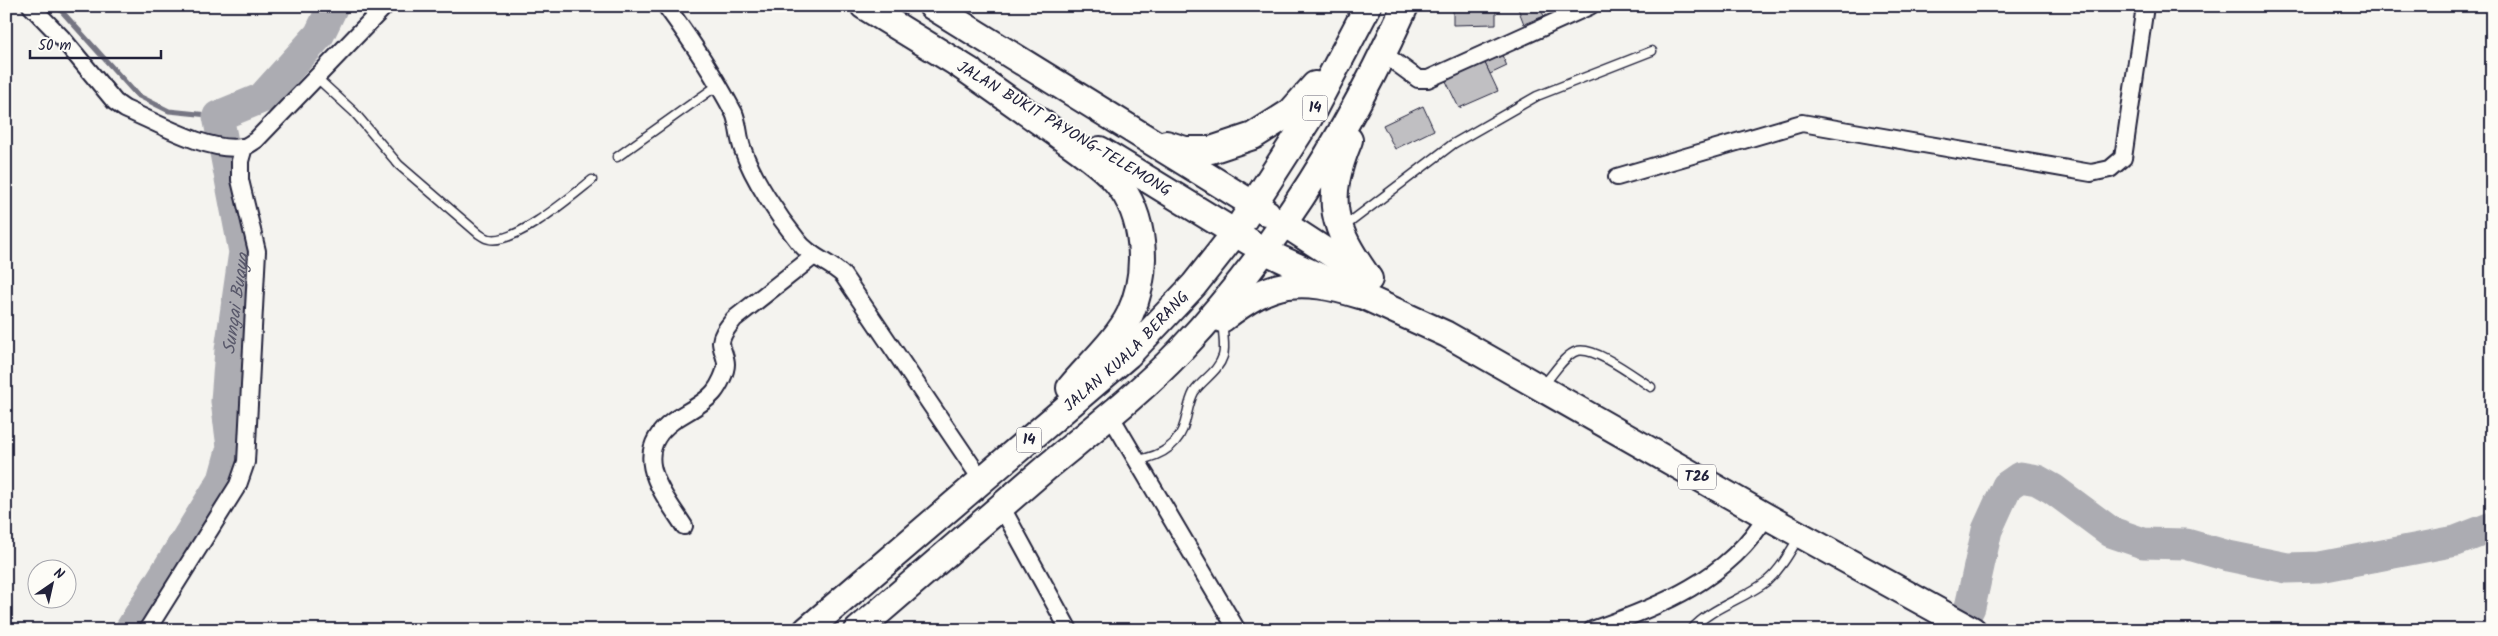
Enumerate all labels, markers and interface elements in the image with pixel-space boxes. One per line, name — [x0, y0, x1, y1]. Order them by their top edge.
scale bar — [30, 28, 161, 60]
text: 50 m — [38, 34, 72, 58]
street label: JALAN BUKIT PAYONG-TELEMONG — [952, 55, 1176, 203]
road number: 14 — [1302, 96, 1328, 120]
water label: Sungai Buaya — [215, 250, 258, 356]
street label: JALAN KUALA BERANG — [1058, 285, 1195, 418]
road number: 14 — [1016, 428, 1042, 452]
road number: T26 — [1678, 464, 1716, 490]
north arrow — [28, 558, 78, 608]
text: N — [49, 562, 69, 586]

